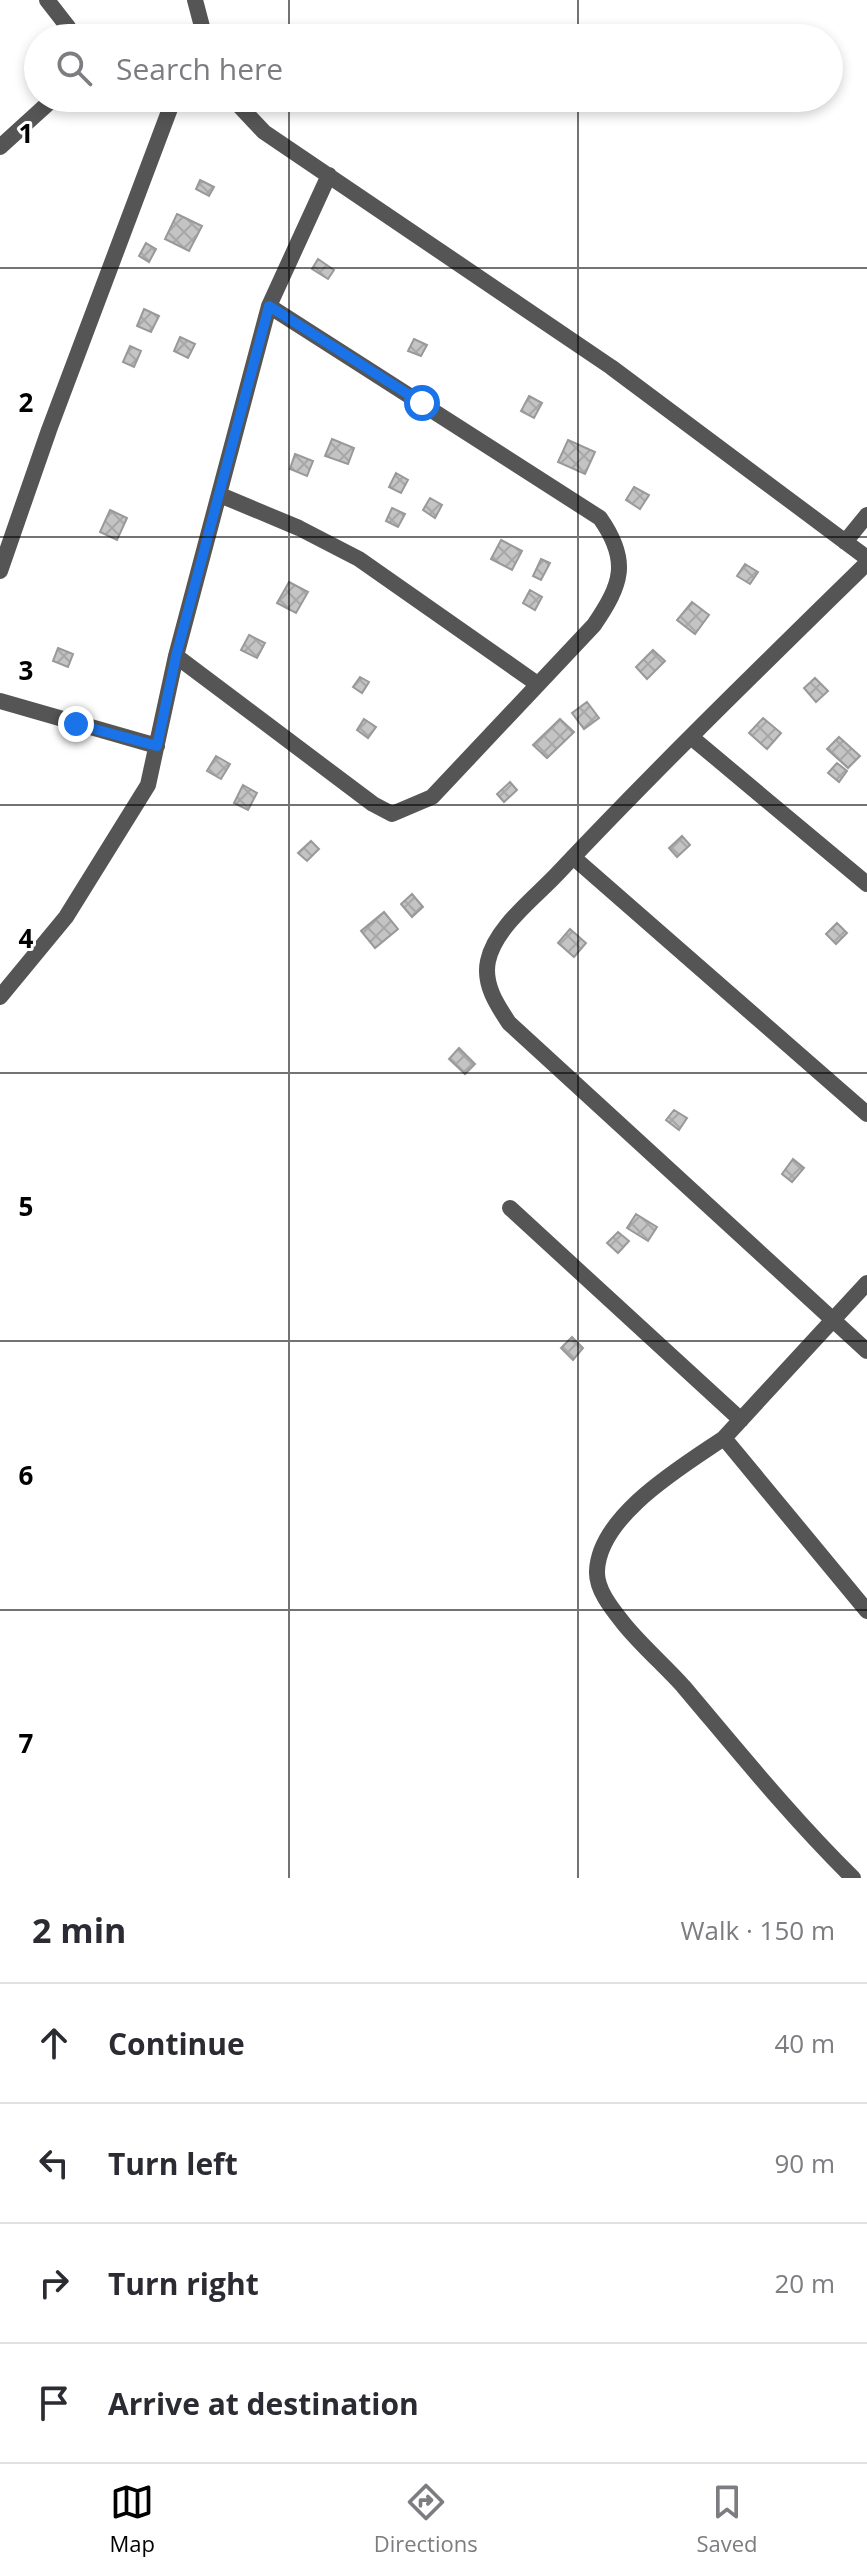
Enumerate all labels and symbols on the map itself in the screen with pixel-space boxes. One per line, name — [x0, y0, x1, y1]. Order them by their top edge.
text: 1 — [19, 115, 33, 151]
text: 2 — [19, 384, 34, 420]
route start — [404, 385, 440, 421]
text: 3 — [19, 652, 33, 688]
route end — [58, 706, 94, 742]
text: 4 — [19, 920, 34, 956]
text: 5 — [19, 1188, 33, 1224]
text: 6 — [19, 1457, 34, 1493]
text: 7 — [19, 1725, 34, 1761]

